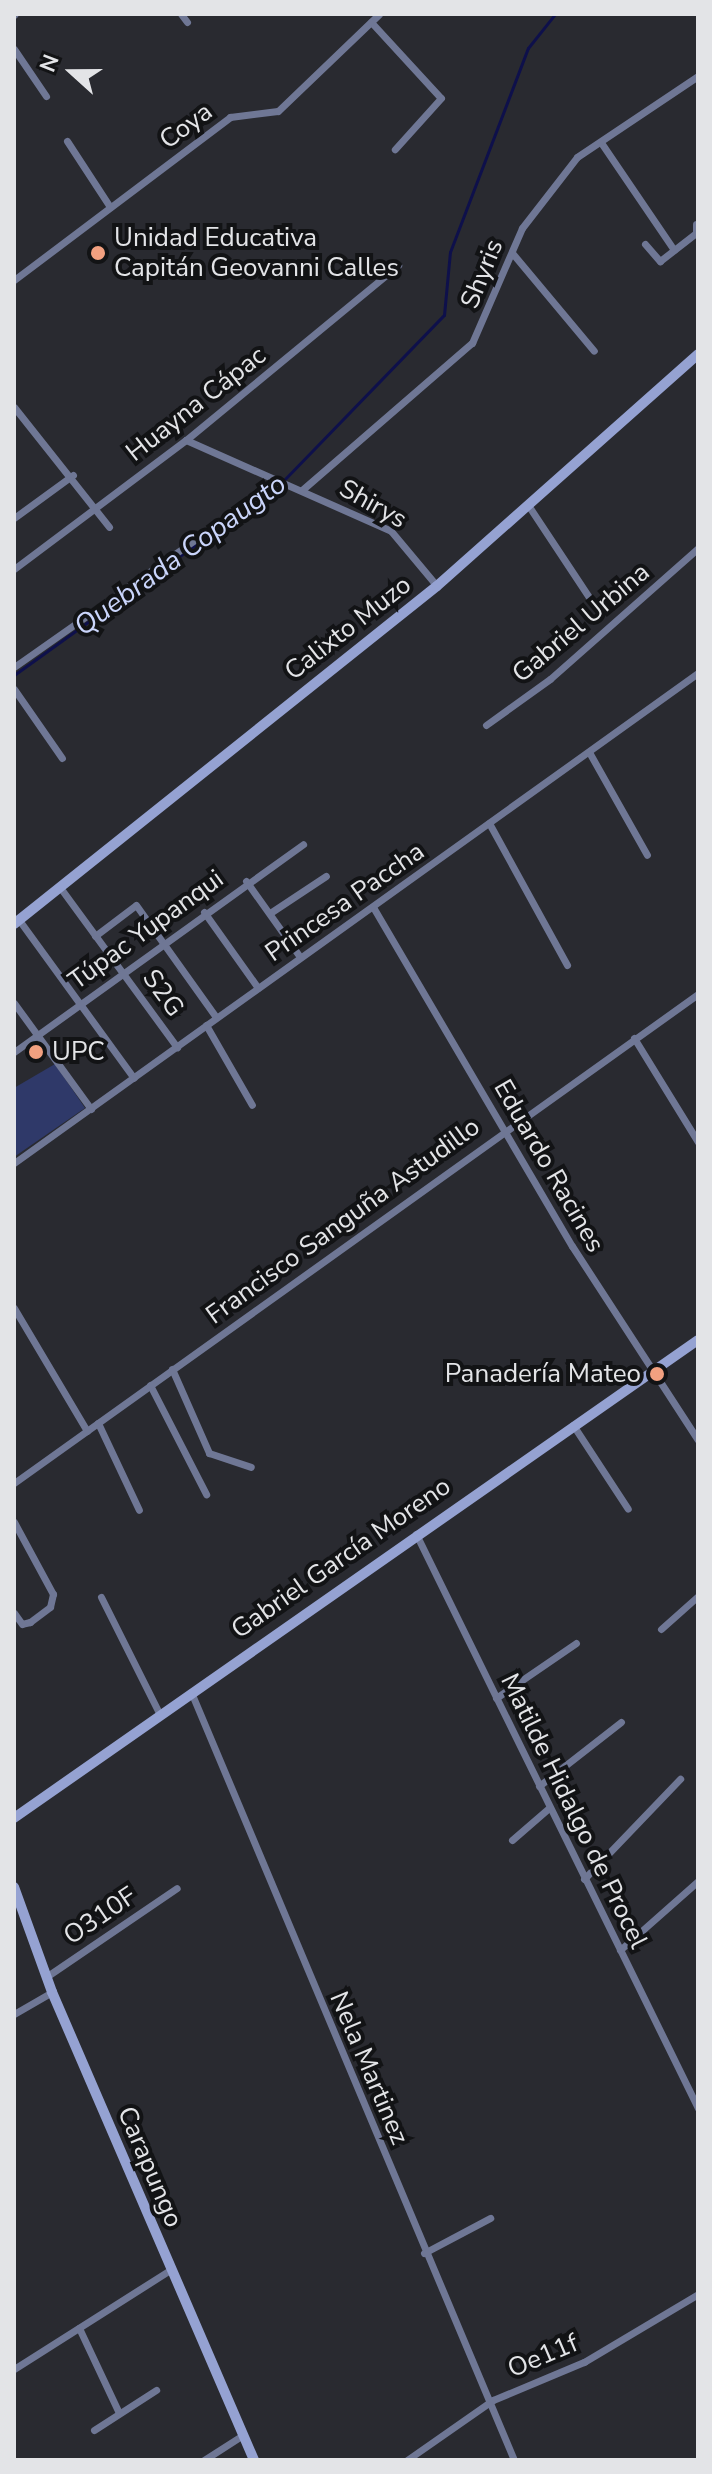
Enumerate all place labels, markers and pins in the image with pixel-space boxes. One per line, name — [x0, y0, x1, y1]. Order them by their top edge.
place label: Unidad Educativa Capitán Geovanni Calles — [114, 222, 399, 284]
marker: Unidad Educativa Capitán Geovanni Calles — [89, 244, 107, 262]
place label: UPC — [52, 1036, 105, 1068]
marker: UPC — [27, 1043, 45, 1061]
place label: Panadería Mateo — [445, 1358, 641, 1390]
marker: Panadería Mateo — [648, 1365, 666, 1383]

